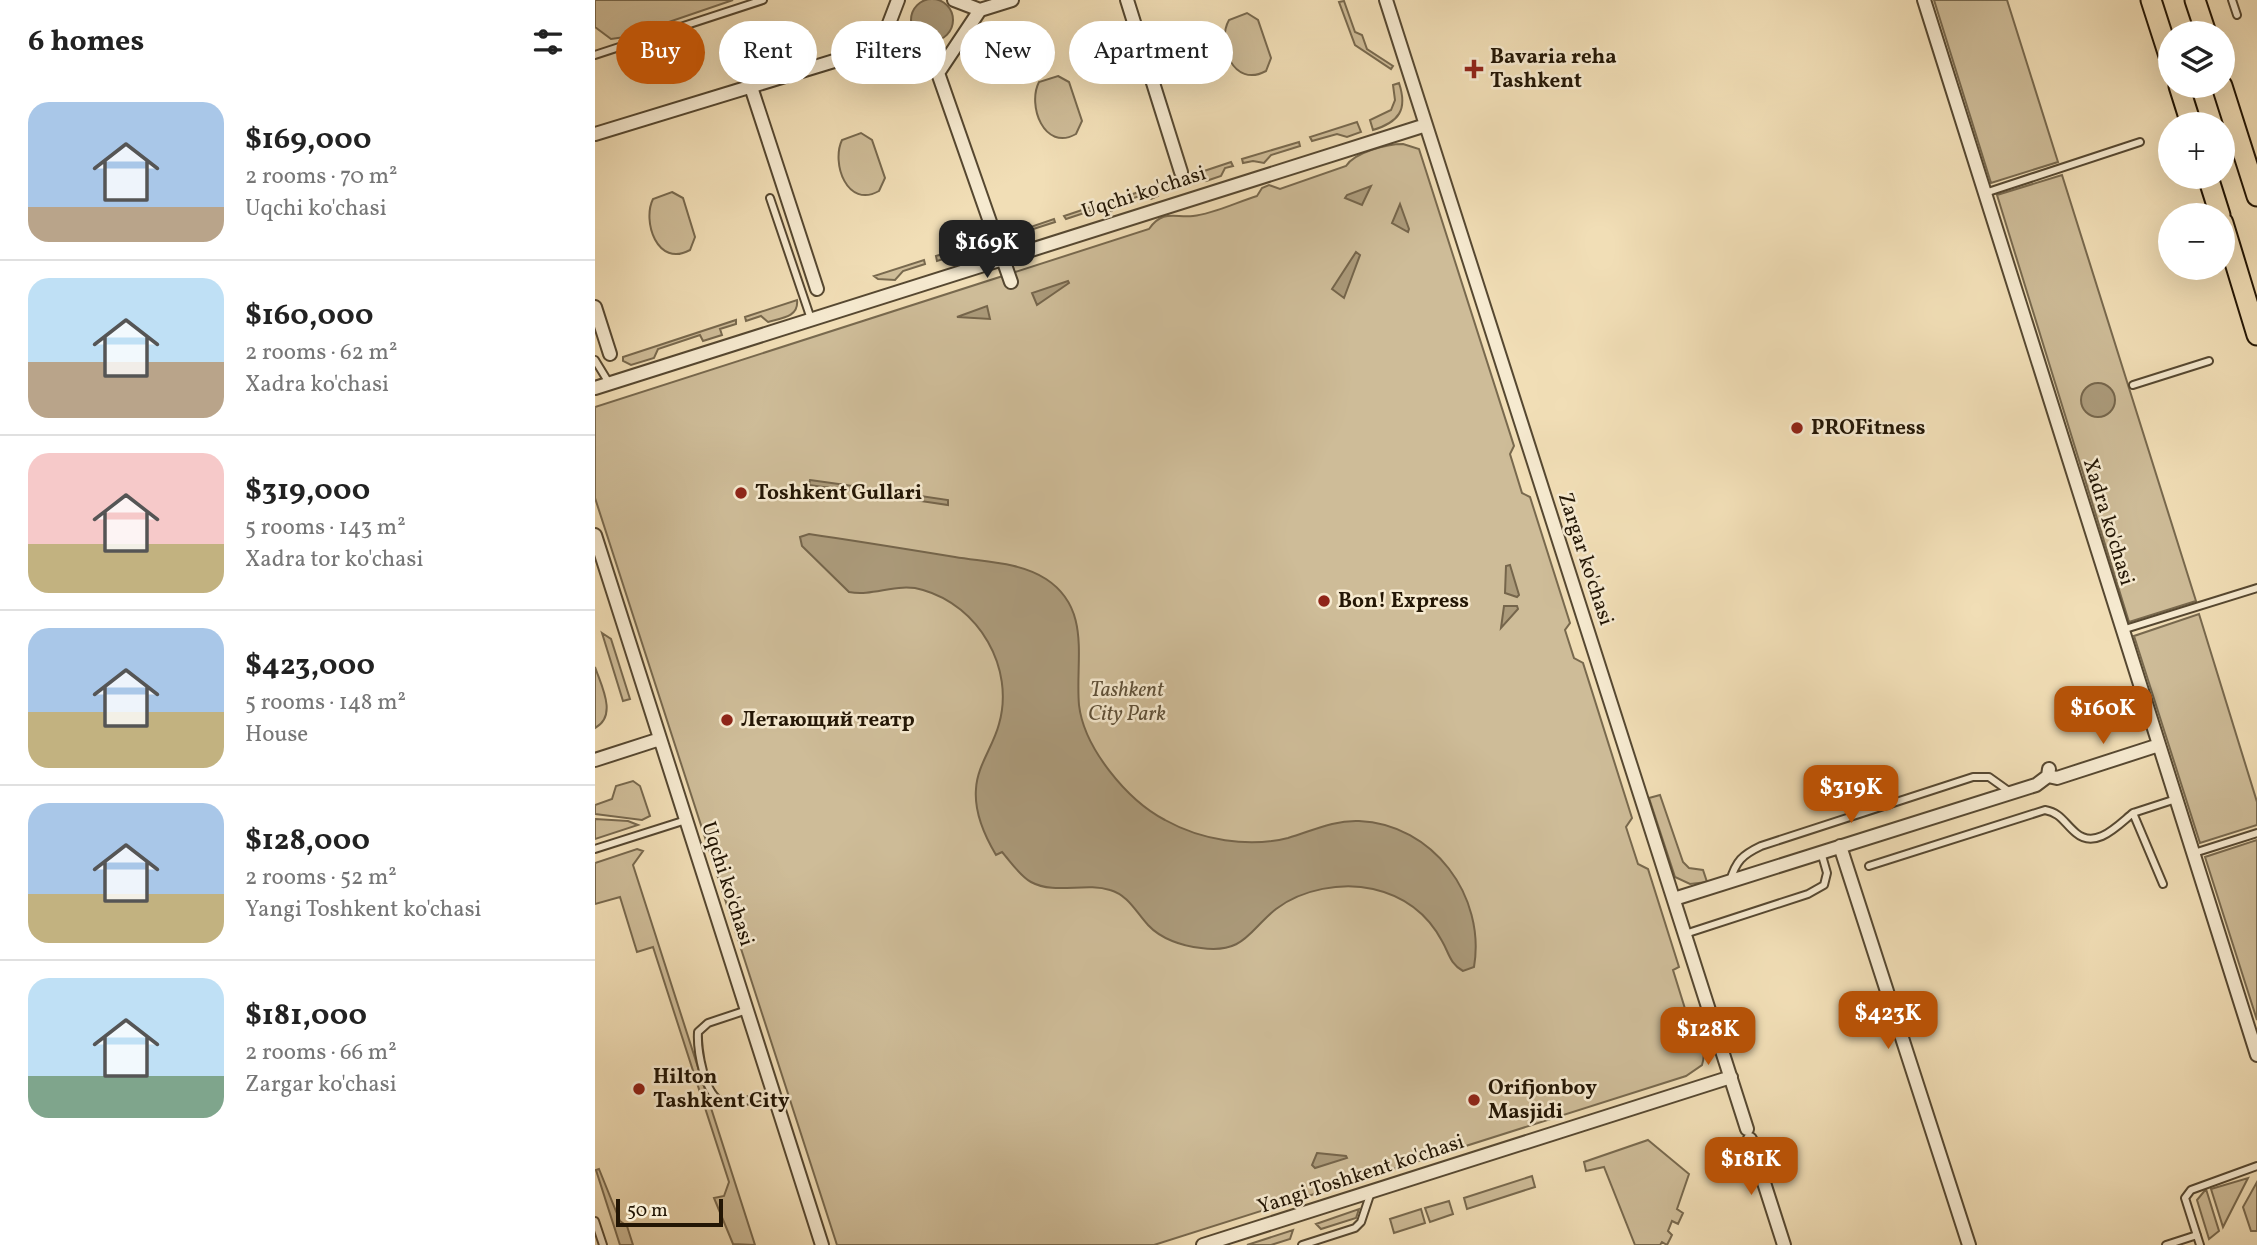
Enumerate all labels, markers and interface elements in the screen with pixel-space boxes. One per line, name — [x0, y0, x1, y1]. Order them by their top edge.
text: 6 homes — [28, 21, 144, 63]
chip: Buy — [616, 21, 705, 84]
chip: Rent — [719, 21, 817, 84]
chip: Filters — [831, 21, 946, 84]
chip: New — [960, 21, 1055, 84]
chip: Apartment — [1069, 21, 1233, 84]
map controls — [2158, 21, 2235, 280]
button: layers — [2158, 21, 2235, 98]
icon: filters — [529, 23, 567, 61]
place label: Bavaria reha Tashkent — [1490, 43, 1617, 96]
marker: Bavaria reha Tashkent — [1464, 59, 1484, 79]
button: + — [2158, 112, 2235, 189]
text: $169,000 — [245, 119, 372, 161]
icon: home — [84, 130, 168, 214]
street label: Uqchi ko'chasi — [1078, 159, 1210, 227]
text: 2 rooms · 70 m² — [245, 161, 398, 193]
text: Uqchi ko'chasi — [245, 193, 387, 225]
button: − — [2158, 203, 2235, 280]
pin: $169K — [938, 220, 1036, 280]
text: $169K — [955, 227, 1019, 259]
text: $160,000 — [245, 295, 373, 337]
icon: home — [84, 306, 168, 390]
text: 2 rooms · 62 m² — [245, 337, 397, 369]
text: Xadra ko'chasi — [245, 369, 389, 401]
place label: PROFitness — [1811, 414, 1925, 443]
marker: PROFitness — [1789, 420, 1805, 436]
street label: Xadra ko'chasi — [2075, 455, 2141, 589]
text: $319,000 — [245, 470, 370, 512]
place label: Toshkent Gullari — [755, 479, 922, 508]
icon: home — [84, 481, 168, 565]
marker: Toshkent Gullari — [733, 485, 749, 501]
street label: Zargar ko'chasi — [1550, 489, 1620, 629]
text: 5 rooms · 143 m² — [245, 512, 406, 544]
text: Xadra tor ko'chasi — [245, 544, 423, 576]
place label: Bon! Express — [1338, 587, 1469, 616]
marker: Bon! Express — [1316, 593, 1332, 609]
text: $423,000 — [245, 645, 375, 687]
icon: home — [84, 656, 168, 740]
park label: Tashkent City Park — [1088, 676, 1166, 729]
pin: $160K — [2054, 686, 2152, 746]
text: 5 rooms · 148 m² — [245, 687, 406, 719]
text: $160K — [2070, 693, 2136, 725]
place label: Летающий театр — [741, 706, 915, 735]
marker: Летающий театр — [719, 712, 735, 728]
text: House — [245, 719, 308, 751]
pin: $319K — [1802, 766, 1900, 825]
text: $319K — [1819, 772, 1883, 804]
street label: Uqchi ko'chasi — [693, 818, 761, 950]
text: $128,000 — [245, 820, 370, 862]
icon: home — [84, 831, 168, 915]
text: 2 rooms · 52 m² — [245, 862, 397, 894]
text: Yangi Toshkent ko'chasi — [245, 894, 481, 926]
pin: $423K — [1839, 992, 1937, 1051]
text: $181,000 — [245, 995, 367, 1037]
text: $423K — [1855, 998, 1921, 1030]
icon: home — [84, 1006, 168, 1090]
pin: $128K — [1659, 1007, 1757, 1067]
text: $128K — [1676, 1014, 1740, 1046]
text: 2 rooms · 66 m² — [245, 1037, 397, 1069]
place label: Hilton Tashkent City — [653, 1063, 790, 1116]
text: Zargar ko'chasi — [245, 1069, 397, 1101]
place label: Orifjonboy Masjidi — [1488, 1074, 1597, 1127]
marker: Hilton Tashkent City — [631, 1081, 647, 1097]
marker: Orifjonboy Masjidi — [1466, 1092, 1482, 1108]
street label: Yangi Toshkent ko'chasi — [1254, 1128, 1468, 1222]
pin: $181K — [1702, 1138, 1800, 1197]
text: $181K — [1721, 1144, 1781, 1176]
scale bar — [616, 1196, 723, 1228]
text: 50 m — [627, 1198, 668, 1224]

